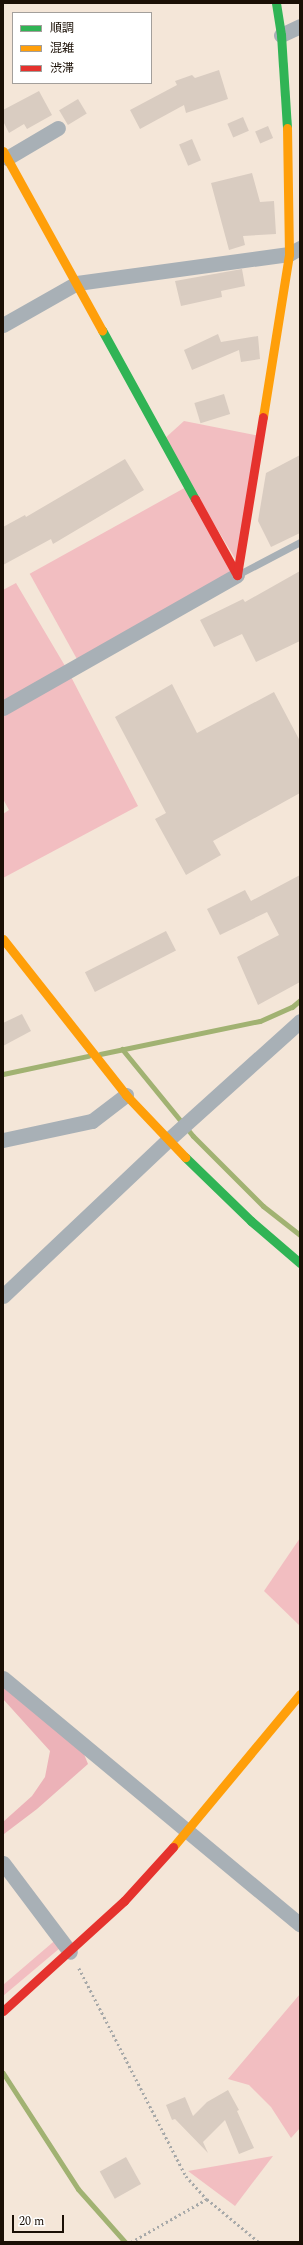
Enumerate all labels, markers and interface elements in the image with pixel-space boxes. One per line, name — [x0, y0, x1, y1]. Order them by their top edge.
legend — [12, 12, 152, 84]
text: 順調 — [50, 19, 74, 38]
text: 混雑 — [50, 39, 74, 58]
text: 渋滞 — [50, 59, 74, 78]
scale bar — [14, 2207, 66, 2233]
text: 20 m — [19, 2212, 44, 2231]

